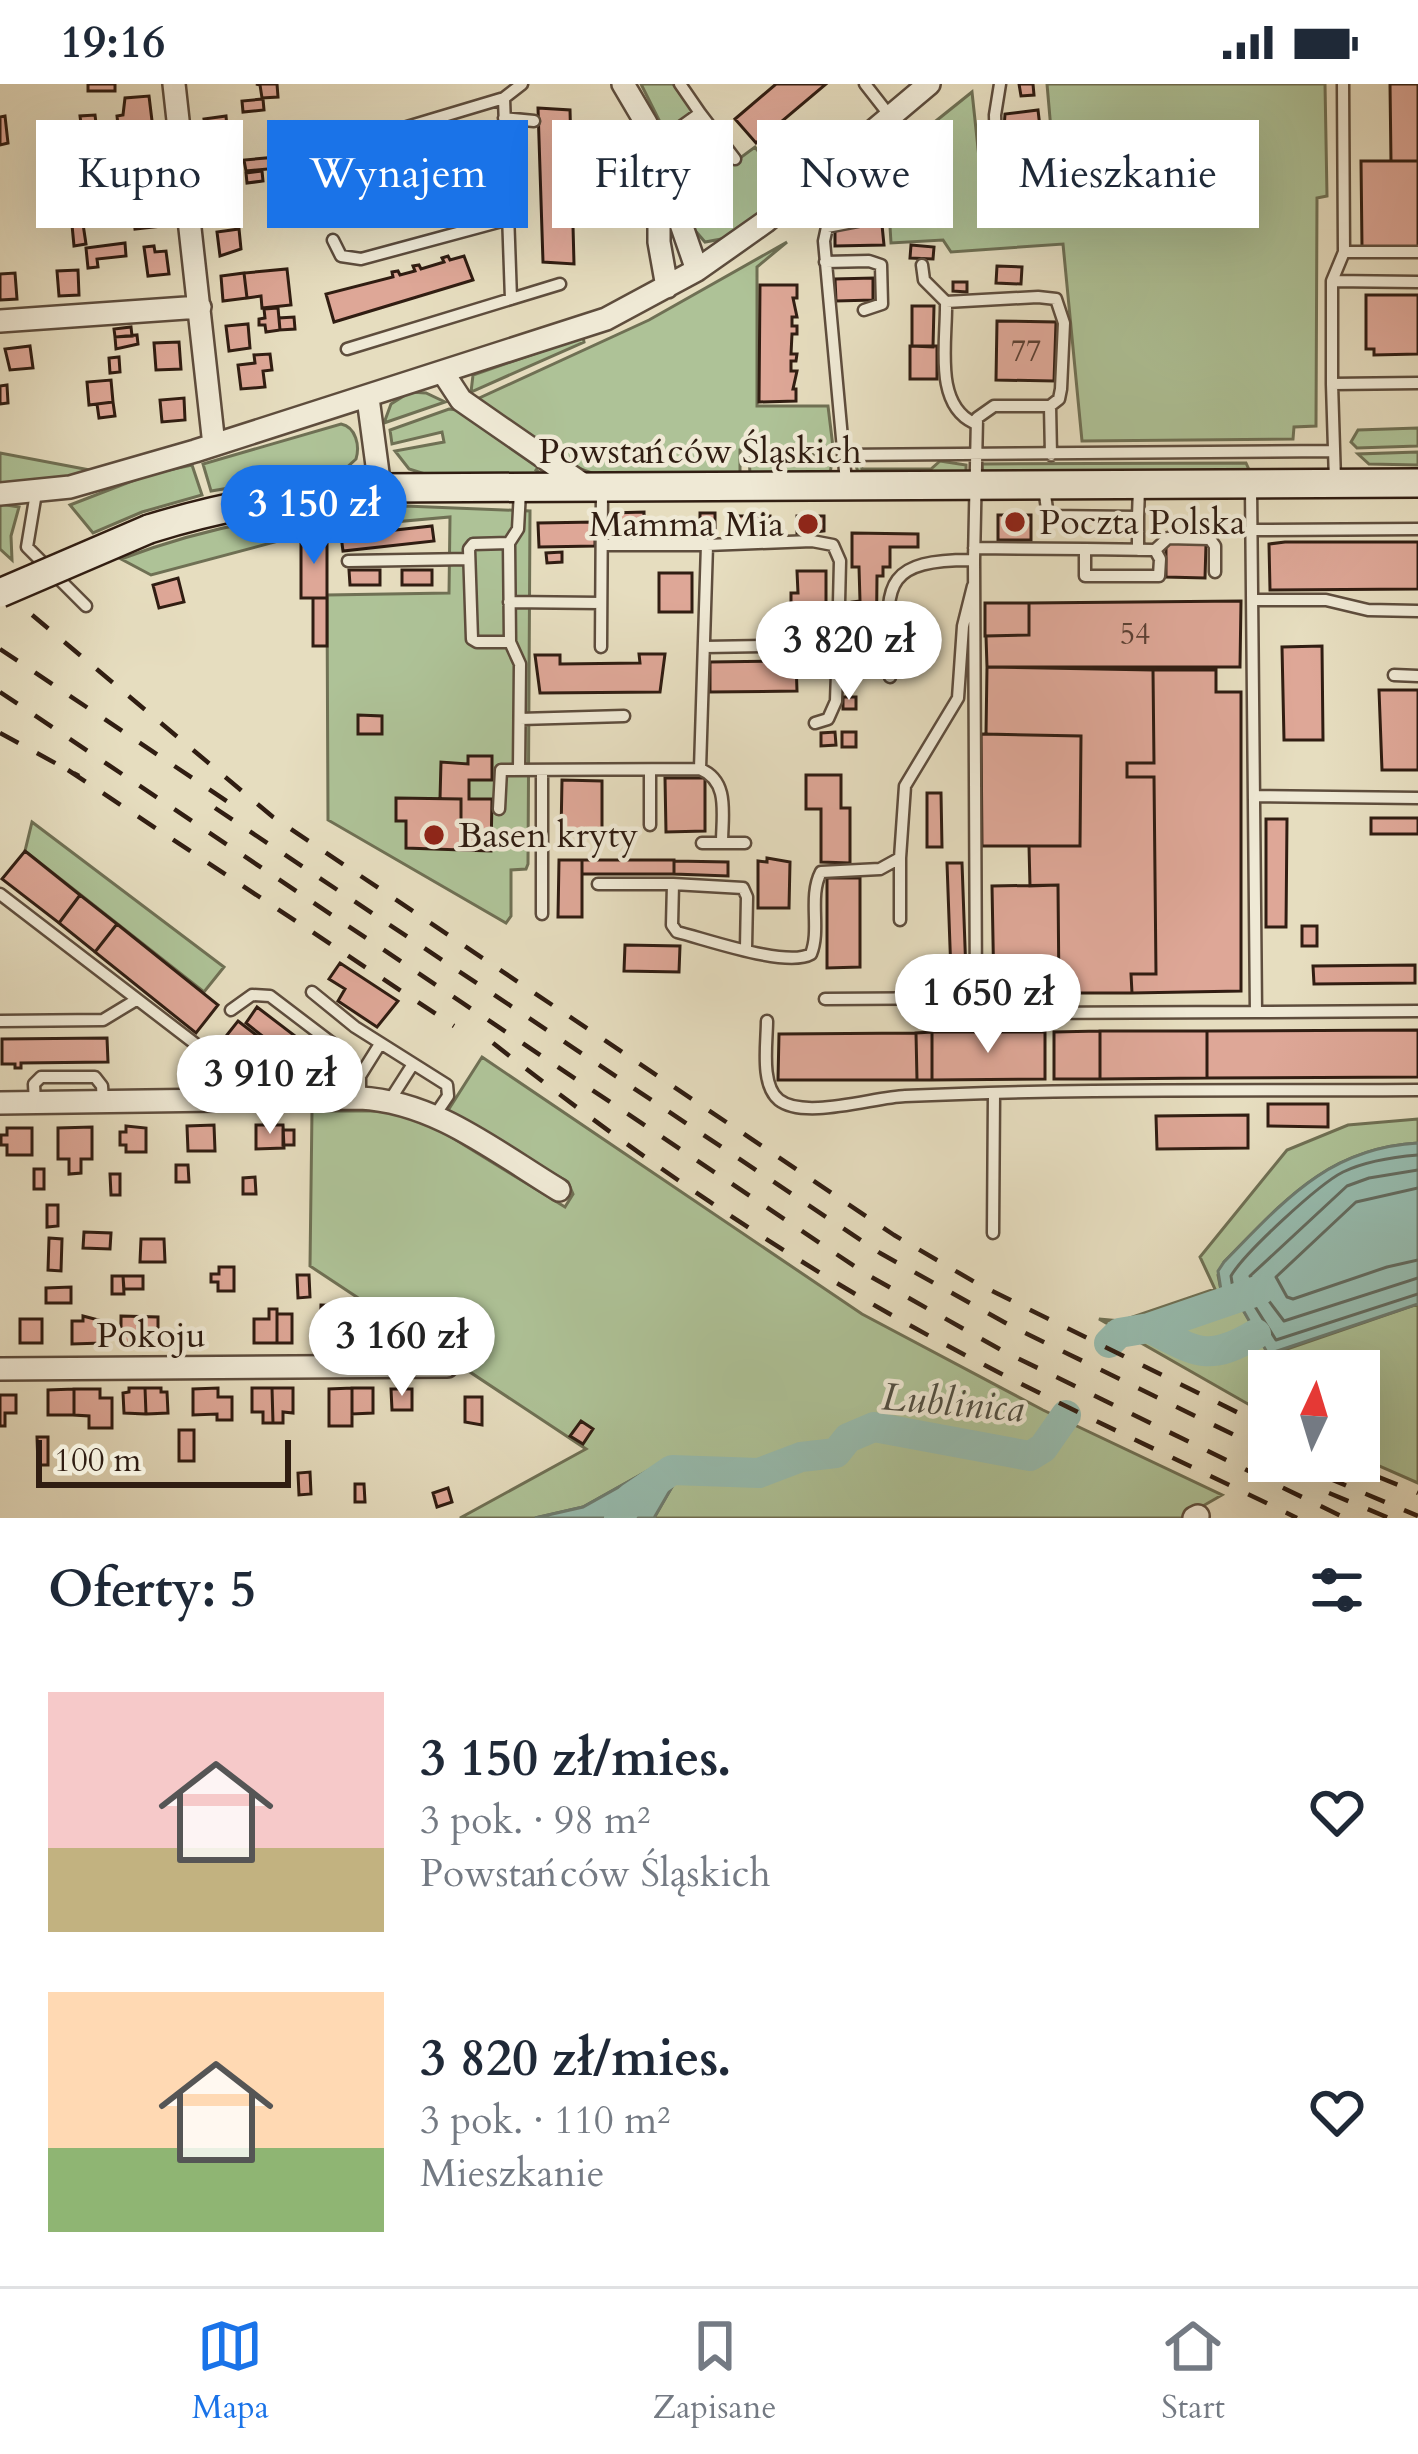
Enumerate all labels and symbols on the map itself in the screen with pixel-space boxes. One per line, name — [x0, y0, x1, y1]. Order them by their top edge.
house number: 77 — [1011, 331, 1041, 372]
street label: Powstańców Śląskich — [538, 427, 862, 476]
pin: 3 150 zł — [190, 465, 438, 567]
place label: Poczta Polska — [1039, 498, 1246, 547]
place label: Mamma Mia — [589, 500, 784, 549]
marker: Poczta Polska — [1002, 509, 1028, 535]
marker: Mamma Mia — [795, 511, 821, 537]
pin: 3 820 zł — [725, 601, 973, 703]
house number: 54 — [1120, 614, 1150, 655]
place label: Basen kryty — [458, 811, 638, 860]
marker: Basen kryty — [421, 822, 447, 848]
pin: 1 650 zł — [864, 954, 1112, 1056]
pin: 3 910 zł — [146, 1035, 394, 1137]
pin: 3 160 zł — [278, 1297, 526, 1399]
street label: Pokoju — [96, 1311, 206, 1360]
north arrow — [1248, 1350, 1380, 1482]
water label: Lublinica — [880, 1370, 1026, 1436]
scale bar — [36, 1434, 291, 1487]

